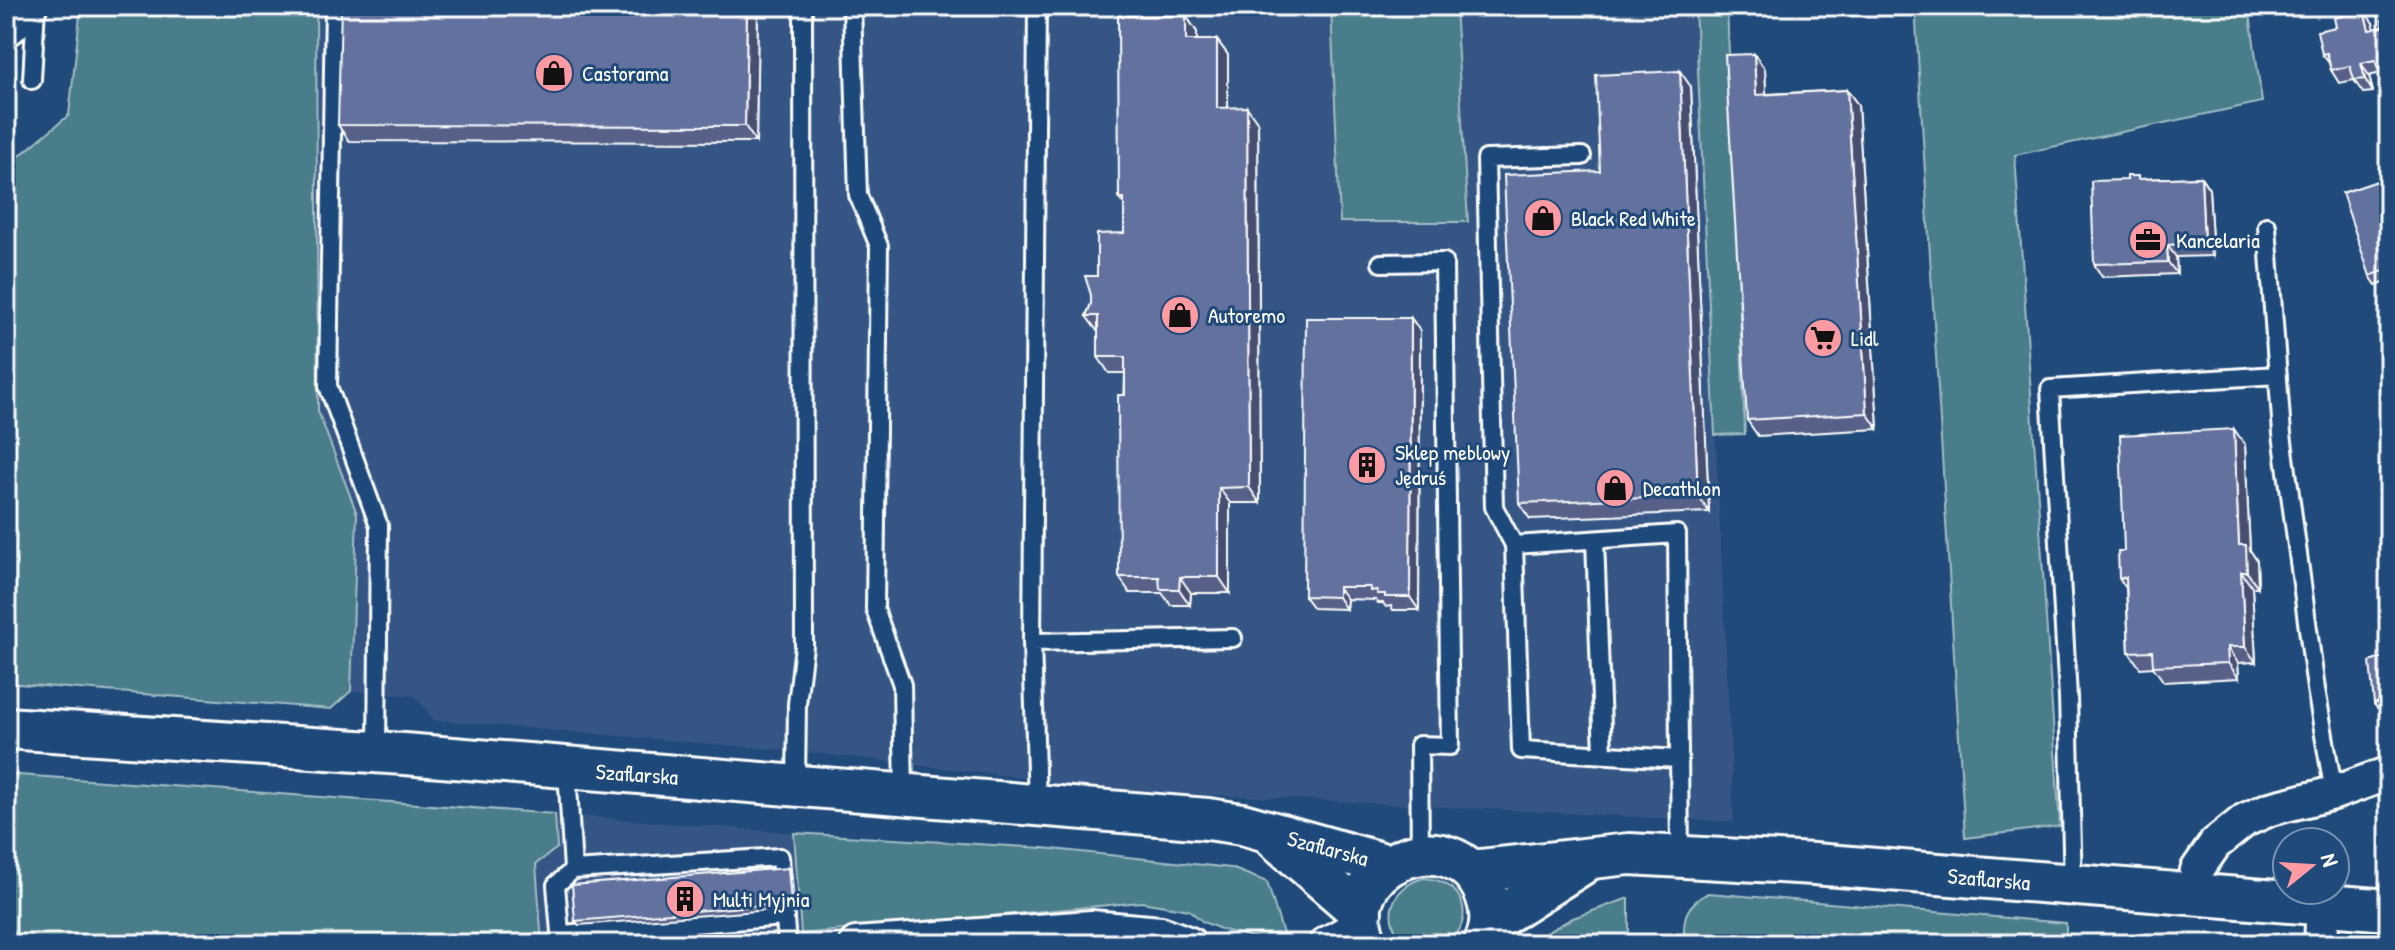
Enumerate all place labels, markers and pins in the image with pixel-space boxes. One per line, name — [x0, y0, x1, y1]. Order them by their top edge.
shop icon: Castorama — [533, 52, 575, 94]
place label: Castorama — [582, 58, 669, 88]
shop icon: Black Red White — [1522, 197, 1564, 239]
place label: Black Red White — [1571, 203, 1696, 233]
office icon: Kancelaria — [2127, 219, 2169, 261]
place label: Kancelaria — [2176, 225, 2260, 255]
shop icon: Autoremo — [1159, 294, 1201, 336]
place label: Autoremo — [1208, 300, 1285, 330]
supermarket icon: Lidl — [1802, 317, 1844, 359]
place label: Lidl — [1851, 323, 1879, 353]
place label: Sklep meblowy Jędruś — [1395, 437, 1510, 492]
building icon: Sklep meblowy Jędruś — [1346, 444, 1388, 486]
shop icon: Decathlon — [1594, 467, 1636, 509]
place label: Decathlon — [1643, 473, 1721, 503]
building icon: Multi Myjnia — [664, 878, 706, 920]
place label: Multi Myjnia — [713, 884, 810, 914]

